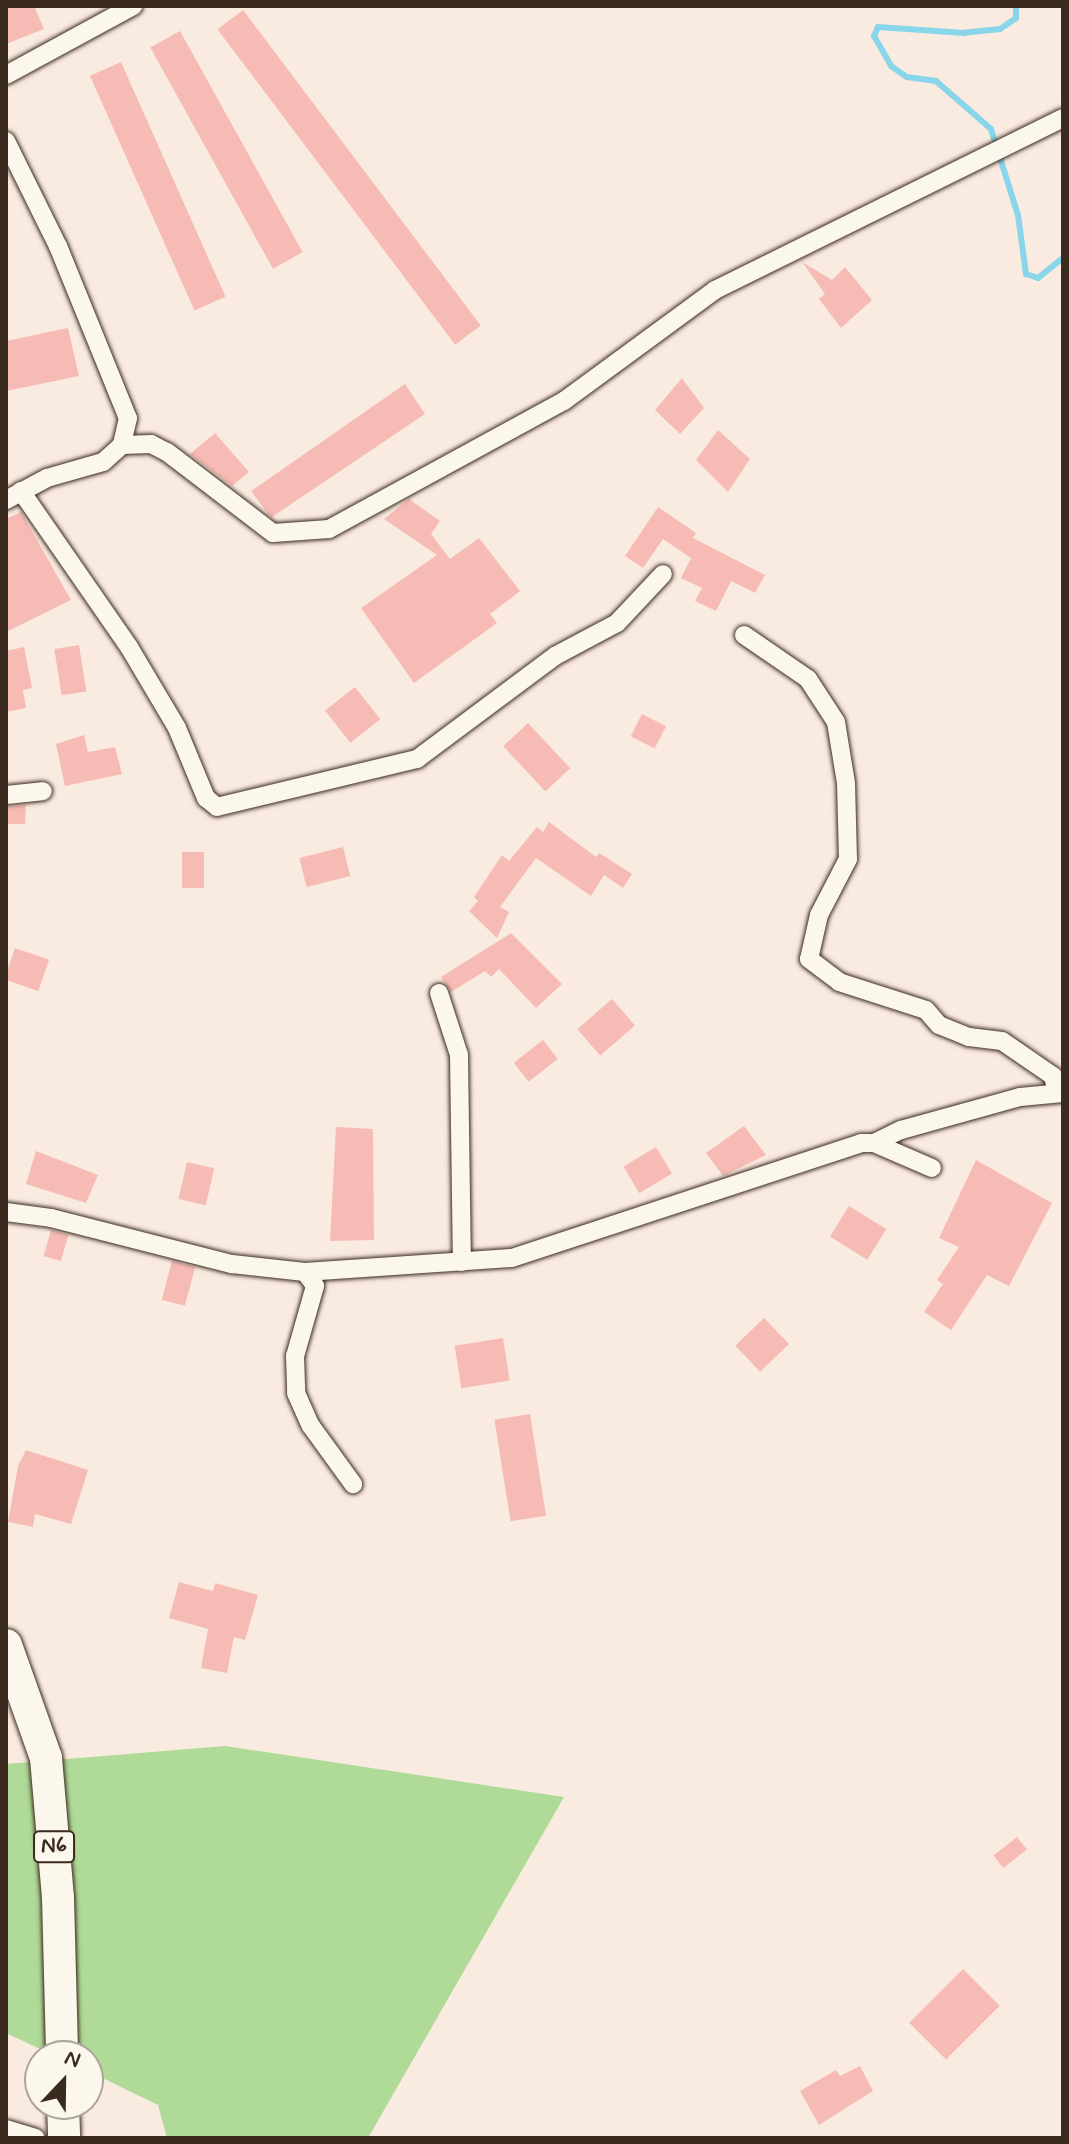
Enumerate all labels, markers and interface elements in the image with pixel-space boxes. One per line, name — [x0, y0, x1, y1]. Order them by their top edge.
road number: N6 — [32, 1829, 76, 1865]
north arrow — [24, 2040, 104, 2120]
text: N — [60, 2044, 84, 2075]

